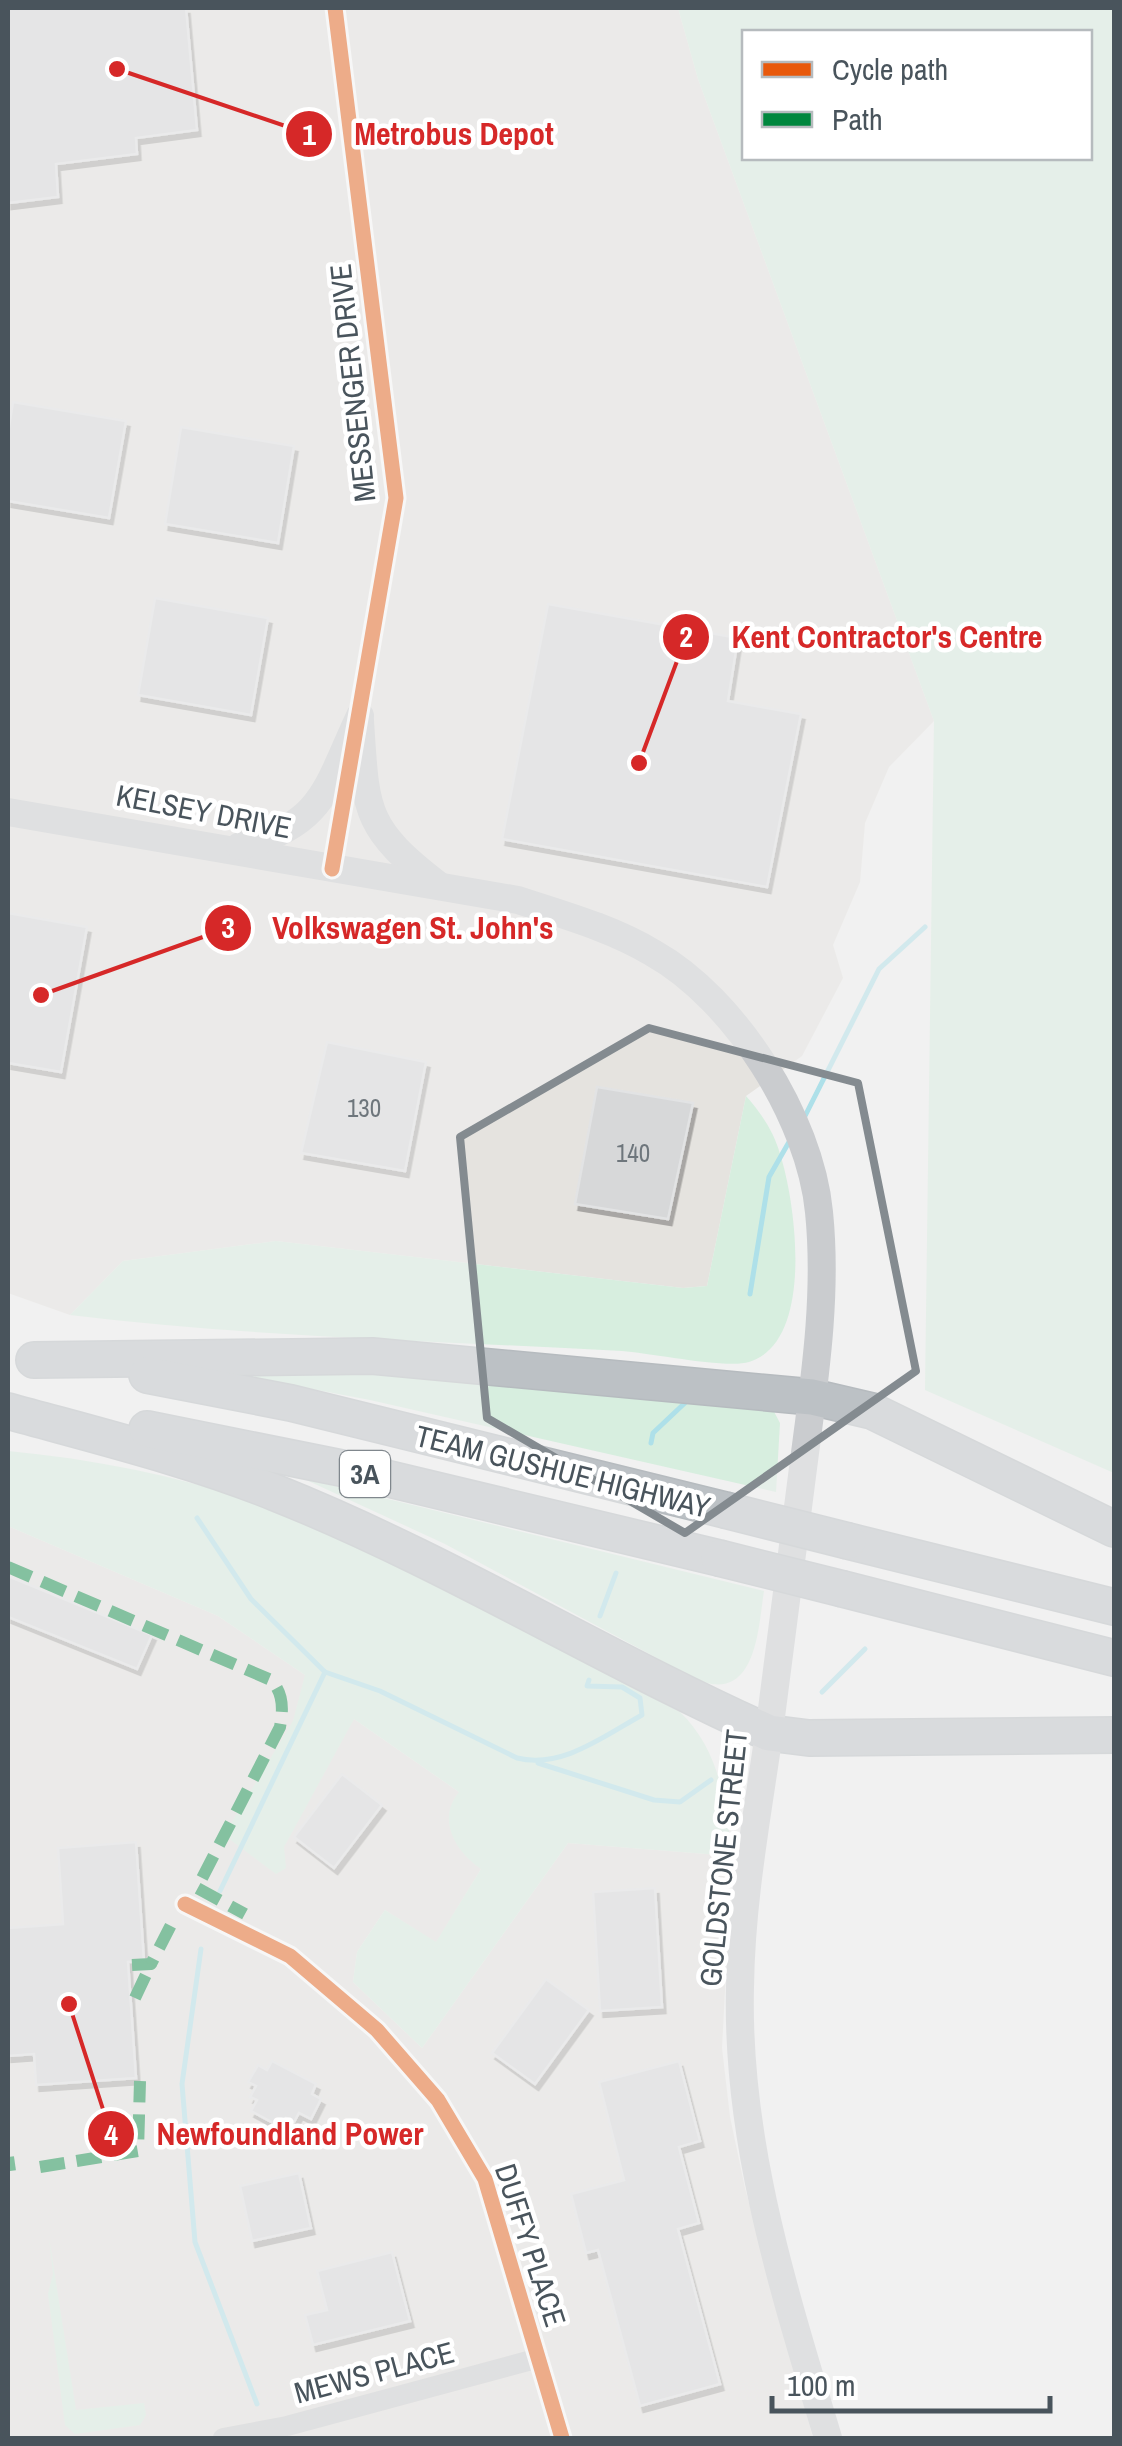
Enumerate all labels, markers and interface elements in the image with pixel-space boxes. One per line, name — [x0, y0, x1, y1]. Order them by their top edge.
legend — [742, 30, 1092, 160]
text: Cycle path — [832, 49, 948, 89]
text: Path — [832, 99, 883, 139]
callout: Metrobus Depot — [284, 103, 574, 165]
text: Metrobus Depot — [354, 112, 554, 155]
text: 1 — [302, 114, 316, 154]
street label: MESSENGER DRIVE — [320, 262, 384, 504]
callout: Kent Contractor's Centre — [661, 606, 1062, 668]
text: Kent Contractor's Centre — [732, 615, 1042, 658]
text: 2 — [679, 616, 693, 656]
street label: KELSEY DRIVE — [113, 774, 295, 848]
callout: Volkswagen St. John's — [203, 897, 574, 959]
text: Volkswagen St. John's — [272, 906, 554, 949]
text: 3 — [221, 907, 235, 947]
house number: 130 — [347, 1091, 381, 1125]
house number: 140 — [616, 1136, 650, 1170]
street label: TEAM GUSHUE HIGHWAY — [412, 1415, 715, 1527]
road number: 3A — [340, 1451, 390, 1497]
street label: GOLDSTONE STREET — [690, 1728, 756, 1988]
callout: Newfoundland Power — [86, 2103, 443, 2165]
text: Newfoundland Power — [157, 2112, 424, 2155]
text: 4 — [104, 2114, 118, 2154]
street label: DUFFY PLACE — [486, 2158, 576, 2332]
street label: MEWS PLACE — [290, 2331, 458, 2413]
scale bar — [772, 2351, 1050, 2413]
text: 100 m — [787, 2365, 855, 2405]

